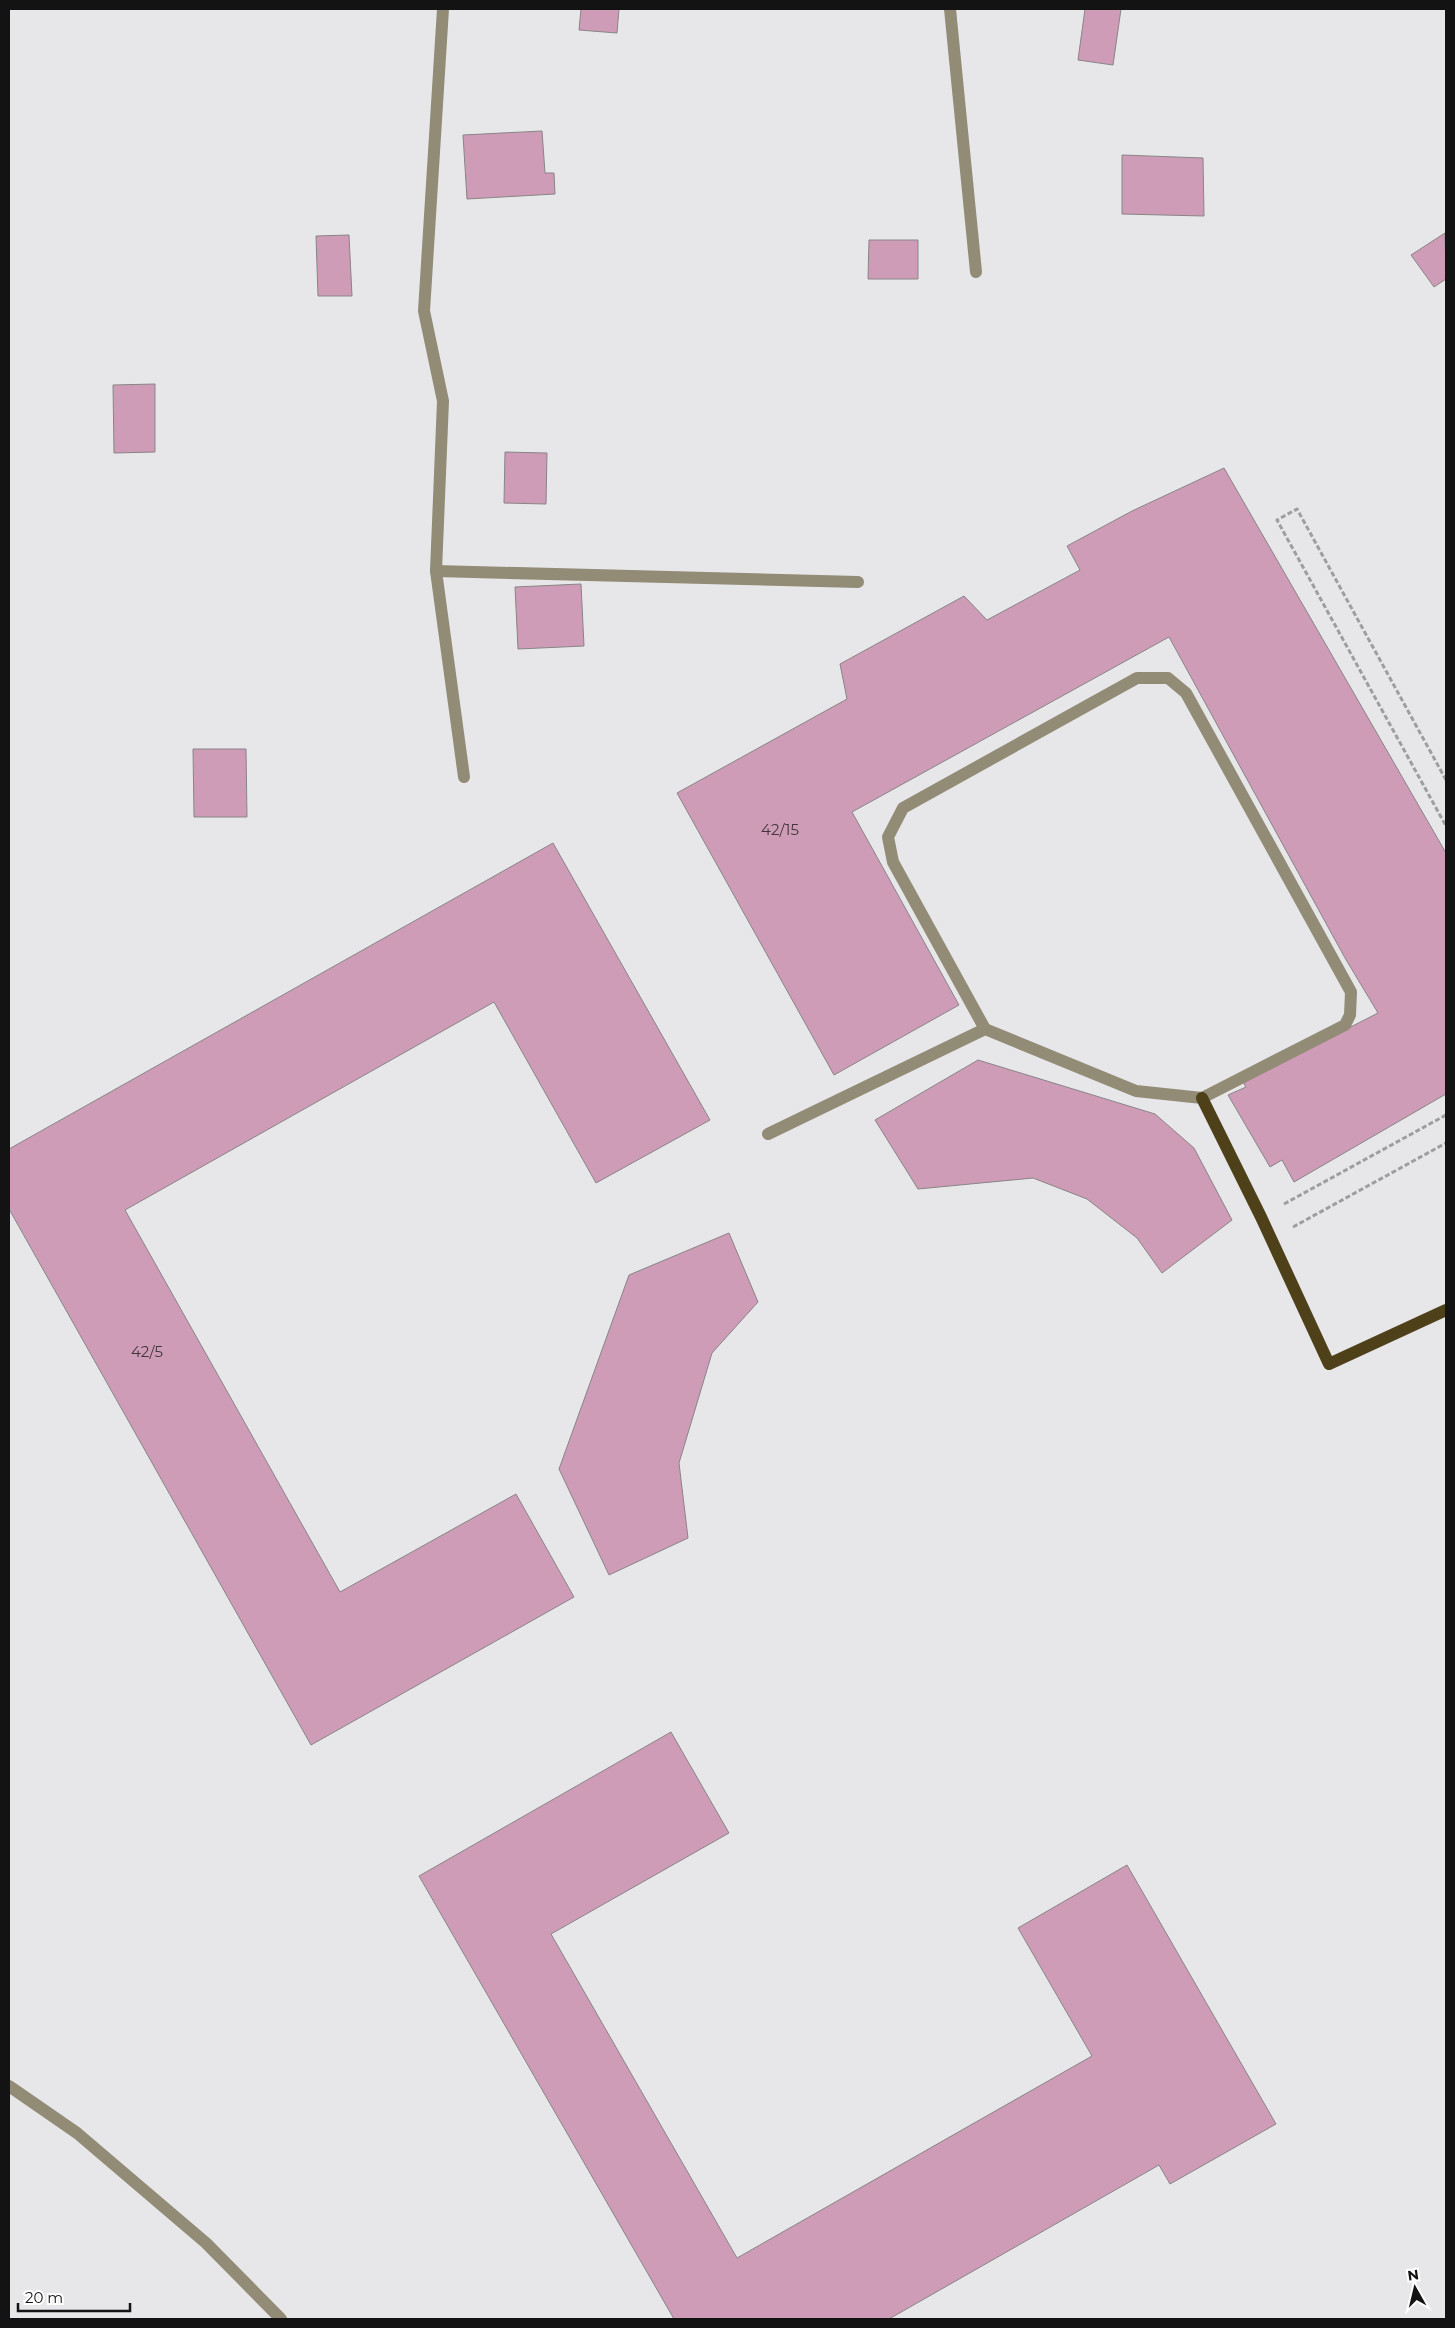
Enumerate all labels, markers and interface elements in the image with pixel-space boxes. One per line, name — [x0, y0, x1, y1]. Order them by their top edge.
house number: 42/15 — [761, 820, 799, 839]
house number: 42/5 — [131, 1342, 163, 1361]
north arrow — [1390, 2263, 1440, 2313]
text: N — [1406, 2265, 1420, 2285]
scale bar — [18, 2280, 130, 2312]
text: 20 m — [25, 2288, 63, 2307]

